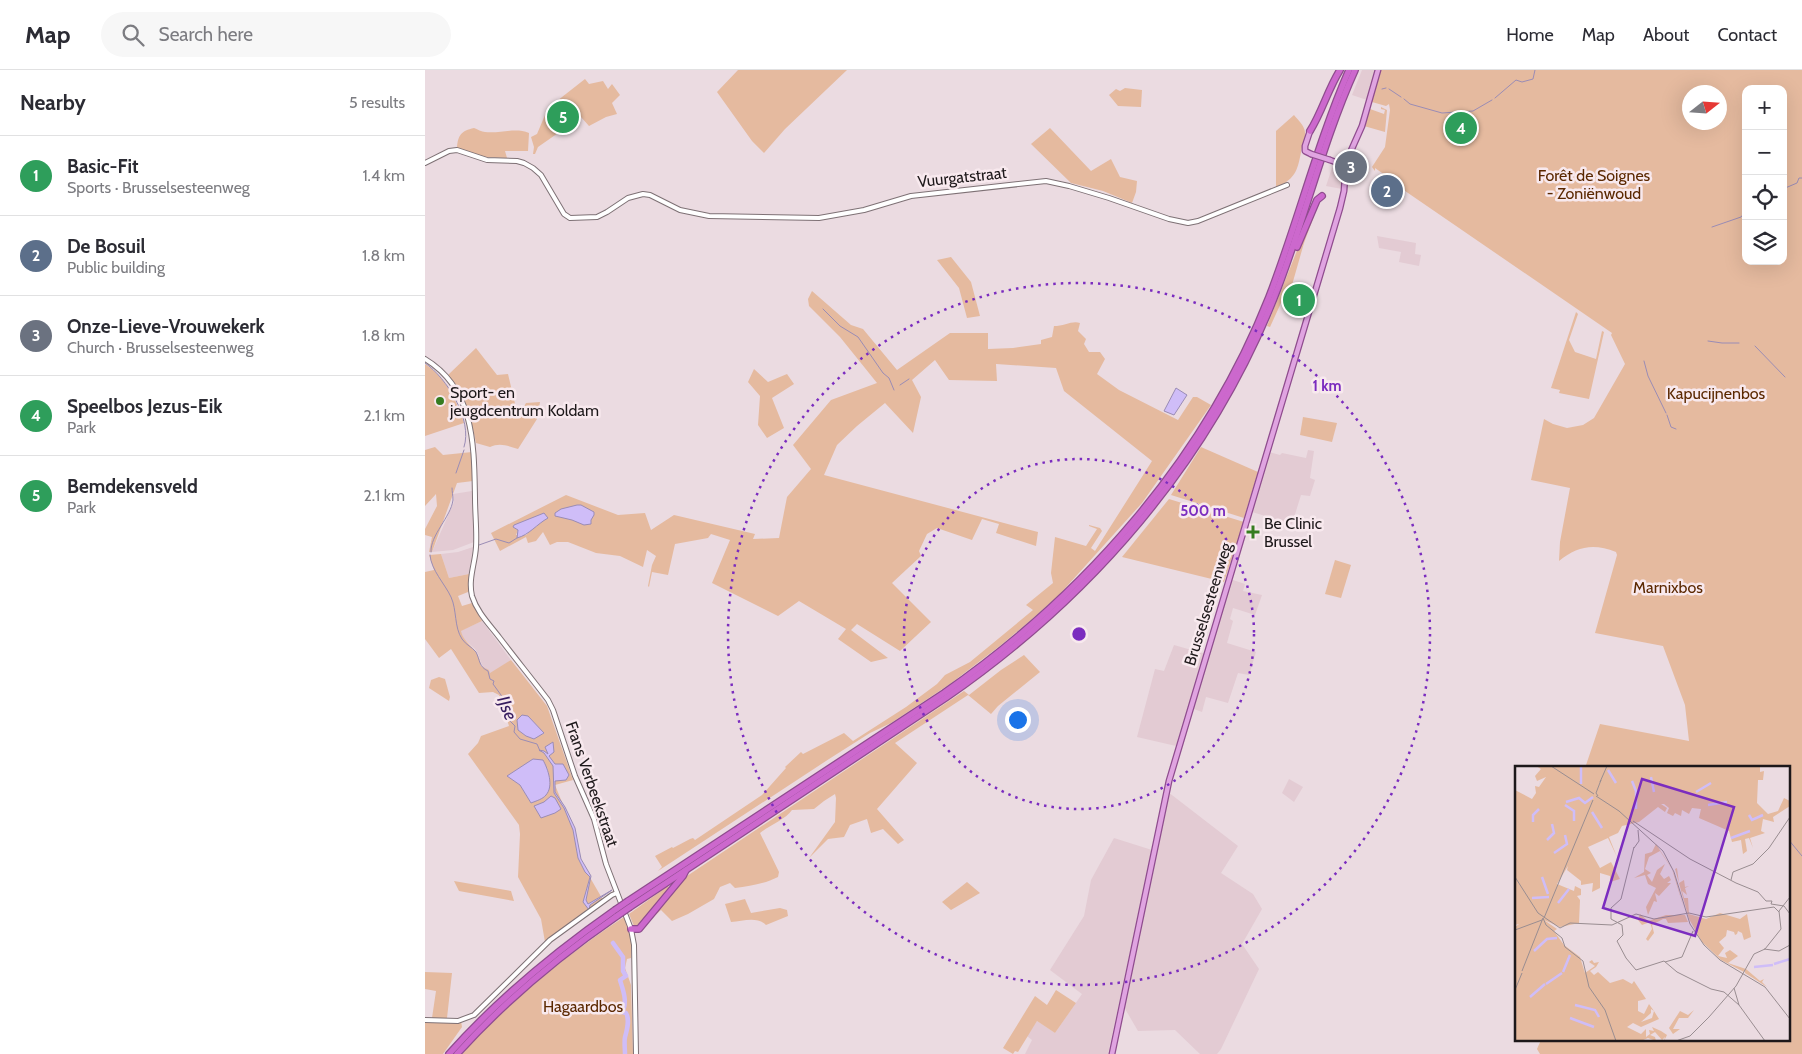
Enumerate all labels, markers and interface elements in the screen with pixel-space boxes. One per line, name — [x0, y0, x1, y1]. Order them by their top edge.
search box — [101, 12, 451, 57]
text: Map — [25, 20, 71, 49]
icon: search — [119, 21, 147, 49]
text: Search here — [159, 23, 253, 46]
text: Home — [1506, 24, 1554, 46]
text: Map — [1582, 24, 1615, 46]
text: About — [1643, 24, 1689, 46]
text: Contact — [1717, 24, 1777, 46]
north arrow — [1682, 85, 1727, 130]
map controls — [1742, 85, 1787, 265]
button: + — [1742, 85, 1787, 130]
text: Nearby — [20, 90, 86, 115]
text: 5 results — [349, 93, 405, 112]
pin: 5 — [547, 98, 579, 136]
pin: 4 — [1445, 109, 1477, 147]
button: − — [1742, 130, 1787, 175]
pin: 3 — [1335, 148, 1367, 186]
text: Basic-Fit — [67, 155, 138, 178]
street label: Vuurgatstraat — [917, 163, 1008, 191]
text: 1 — [33, 166, 39, 185]
text: 1.4 km — [362, 166, 405, 185]
park label: Forêt de Soignes - Zoniënwoud — [1538, 166, 1651, 203]
pin: 2 — [1371, 172, 1403, 210]
button: locate — [1742, 175, 1787, 220]
text: Sports · Brusselsesteenweg — [67, 178, 250, 197]
button: layers — [1742, 220, 1787, 265]
text: De Bosuil — [67, 235, 145, 258]
text: 2 — [32, 246, 40, 265]
text: 1.8 km — [362, 246, 405, 265]
text: Public building — [67, 258, 165, 277]
pin: 1 — [1283, 281, 1315, 319]
text: Onze-Lieve-Vrouwekerk — [67, 315, 265, 338]
text: 3 — [32, 326, 40, 345]
text: 1.8 km — [362, 326, 405, 345]
text: Church · Brusselsesteenweg — [67, 338, 253, 357]
text: 1 km — [1312, 377, 1342, 395]
place label: Sport- en jeugdcentrum Koldam — [449, 383, 599, 420]
park label: Kapucijnenbos — [1667, 384, 1766, 403]
text: Speelbos Jezus-Eik — [67, 395, 222, 418]
marker: Sport- en jeugdcentrum Koldam — [434, 395, 446, 407]
text: 4 — [31, 406, 41, 425]
text: 2.1 km — [363, 406, 405, 425]
text: Park — [67, 418, 96, 437]
text: Bemdekensveld — [67, 475, 198, 498]
text: 5 — [32, 486, 40, 505]
text: 2.1 km — [363, 486, 405, 505]
text: Park — [67, 498, 96, 517]
text: 500 m — [1180, 502, 1226, 520]
place label: Be Clinic Brussel — [1264, 514, 1322, 551]
marker: Be Clinic Brussel — [1246, 525, 1260, 539]
street label: Brusselsesteenweg — [1180, 539, 1236, 668]
park label: Marnixbos — [1633, 578, 1703, 597]
centre of rings — [1070, 625, 1088, 643]
water label: IJse — [492, 692, 522, 724]
your location — [1005, 707, 1031, 733]
street label: Frans Verbeekstraat — [562, 719, 623, 850]
inset map — [1515, 766, 1789, 1042]
park label: Hagaardbos — [543, 997, 623, 1016]

